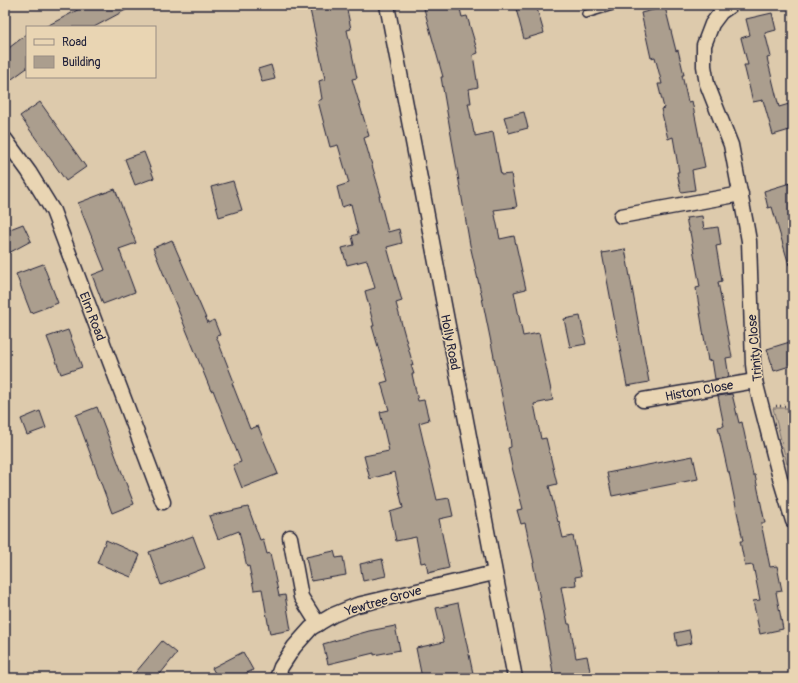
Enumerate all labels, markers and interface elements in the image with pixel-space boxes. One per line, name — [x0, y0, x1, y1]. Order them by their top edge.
legend — [26, 26, 156, 78]
text: Road — [62, 35, 87, 50]
text: Building — [62, 55, 101, 70]
street label: Elm Road — [75, 290, 109, 343]
street label: Holly Road — [437, 313, 463, 372]
street label: Trinity Close — [744, 313, 766, 382]
street label: Histon Close — [664, 377, 735, 405]
street label: Yewtree Grove — [342, 582, 424, 620]

